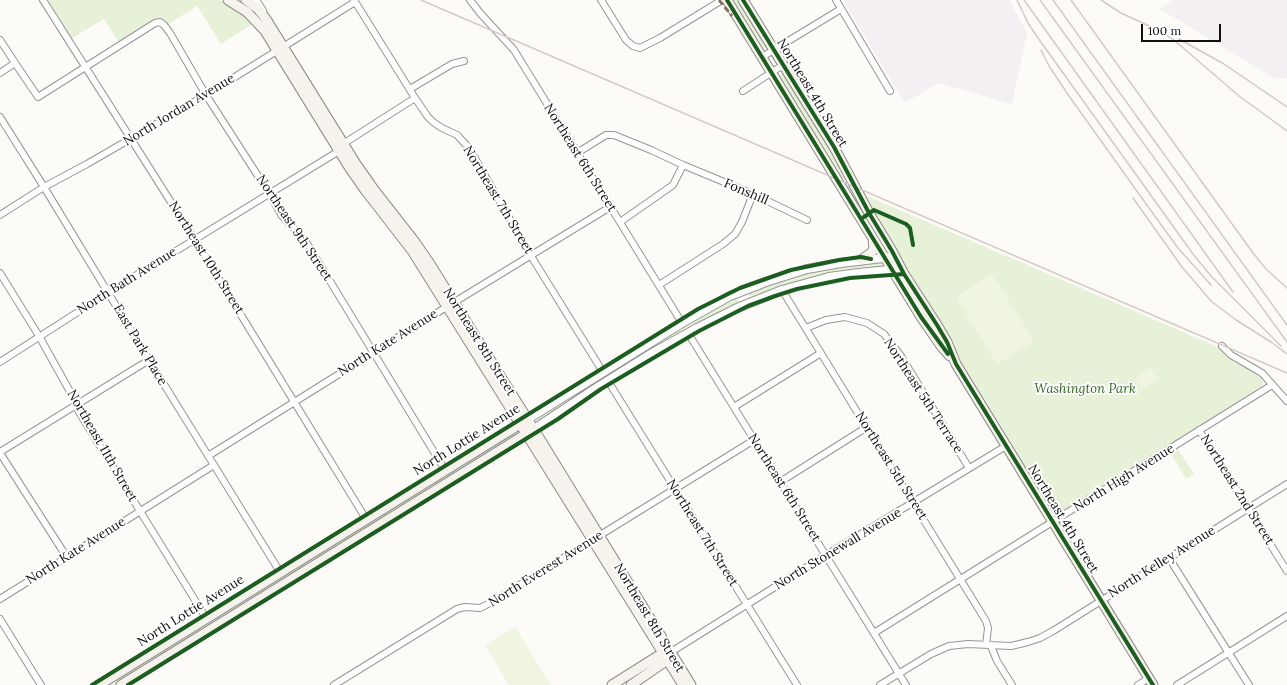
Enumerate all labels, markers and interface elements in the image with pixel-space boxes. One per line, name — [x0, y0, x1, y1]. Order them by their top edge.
scale bar — [1143, 16, 1223, 42]
text: 100 m — [1148, 23, 1181, 38]
street label: Northeast 4th Street — [773, 36, 851, 150]
street label: North Jordan Avenue — [120, 71, 238, 149]
street label: Northeast 6th Street — [540, 101, 620, 215]
street label: Northeast 7th Street — [460, 143, 536, 257]
street label: Northeast 9th Street — [253, 172, 335, 284]
street label: Fonshill — [721, 176, 771, 208]
street label: Northeast 10th Street — [165, 199, 247, 317]
street label: North Bath Avenue — [74, 244, 180, 318]
street label: Northeast 8th Street — [439, 285, 519, 399]
street label: East Park Place — [110, 302, 170, 388]
street label: North Kate Avenue — [335, 306, 441, 380]
street label: Northeast 5th Terrace — [880, 336, 966, 456]
park label: Washington Park — [1034, 381, 1136, 397]
street label: Northeast 11th Street — [64, 387, 140, 505]
street label: North Lottie Avenue — [411, 401, 523, 479]
street label: Northeast 5th Street — [851, 409, 931, 523]
street label: Northeast 6th Street — [744, 431, 824, 545]
street label: Northeast 2nd Street — [1197, 432, 1277, 548]
street label: North High Avenue — [1071, 441, 1177, 515]
street label: Northeast 4th Street — [1024, 462, 1102, 576]
street label: Northeast 7th Street — [663, 477, 741, 589]
street label: North Stonewall Avenue — [772, 505, 904, 593]
street label: North Kate Avenue — [23, 514, 129, 588]
street label: North Kelley Avenue — [1105, 523, 1219, 601]
street label: North Everest Avenue — [486, 527, 606, 611]
street label: Northeast 8th Street — [610, 561, 688, 675]
street label: North Lottie Avenue — [135, 572, 247, 650]

